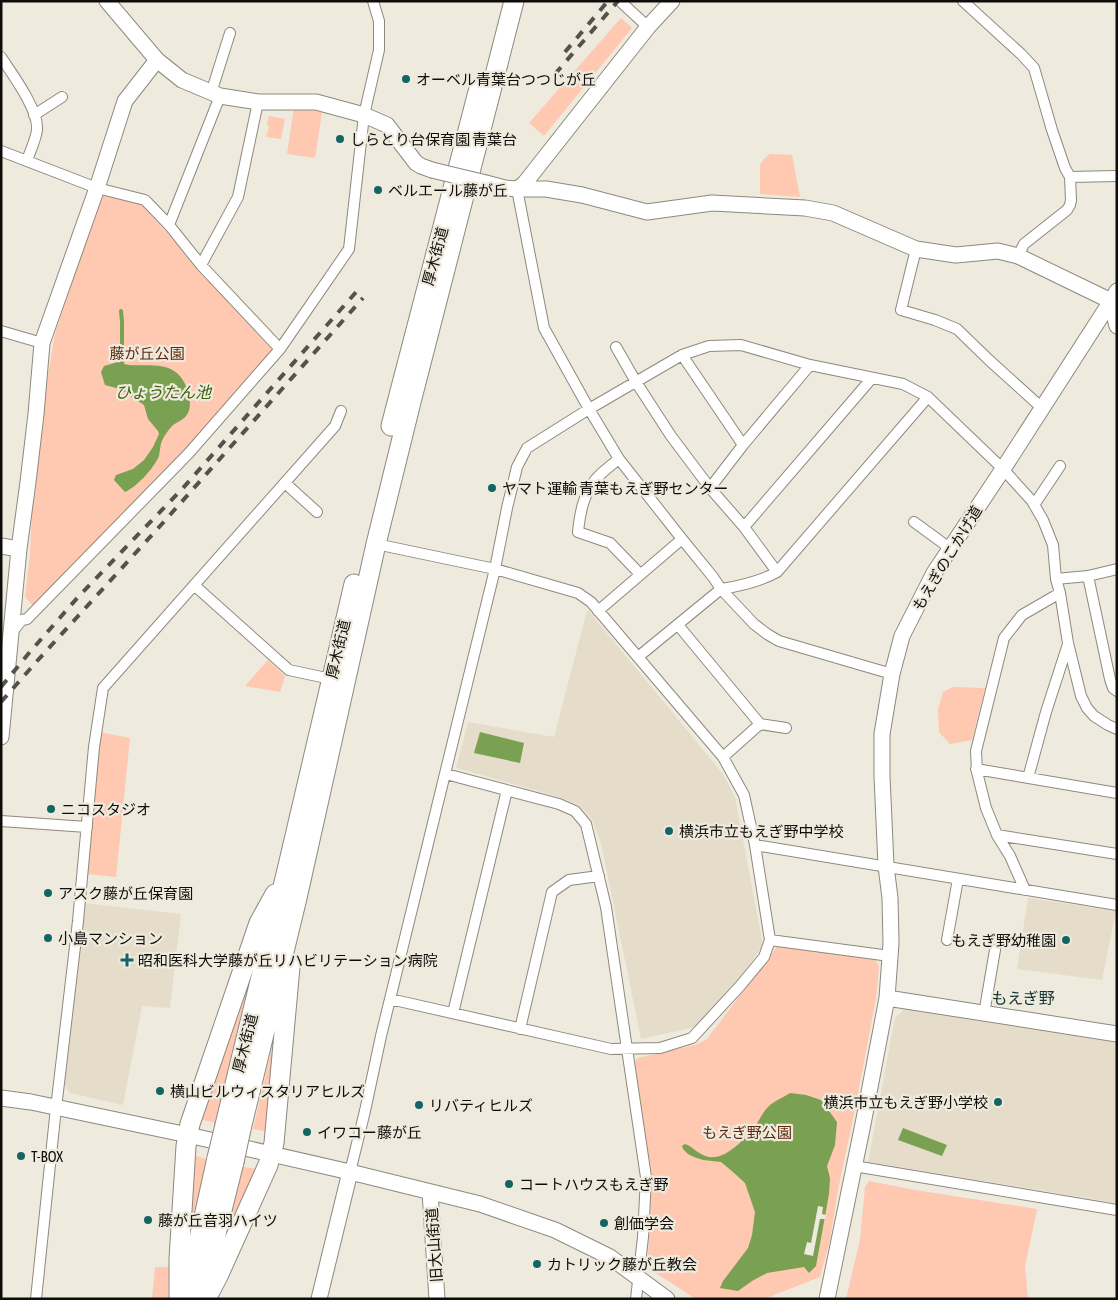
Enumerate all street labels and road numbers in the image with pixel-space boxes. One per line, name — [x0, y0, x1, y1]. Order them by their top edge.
street label: 厚木街道 — [419, 225, 451, 287]
street label: もえぎのこかげ道 — [909, 502, 985, 614]
street label: 厚木街道 — [323, 618, 353, 680]
street label: 厚木街道 — [229, 1012, 261, 1074]
street label: 旧大山街道 — [423, 1207, 445, 1283]

